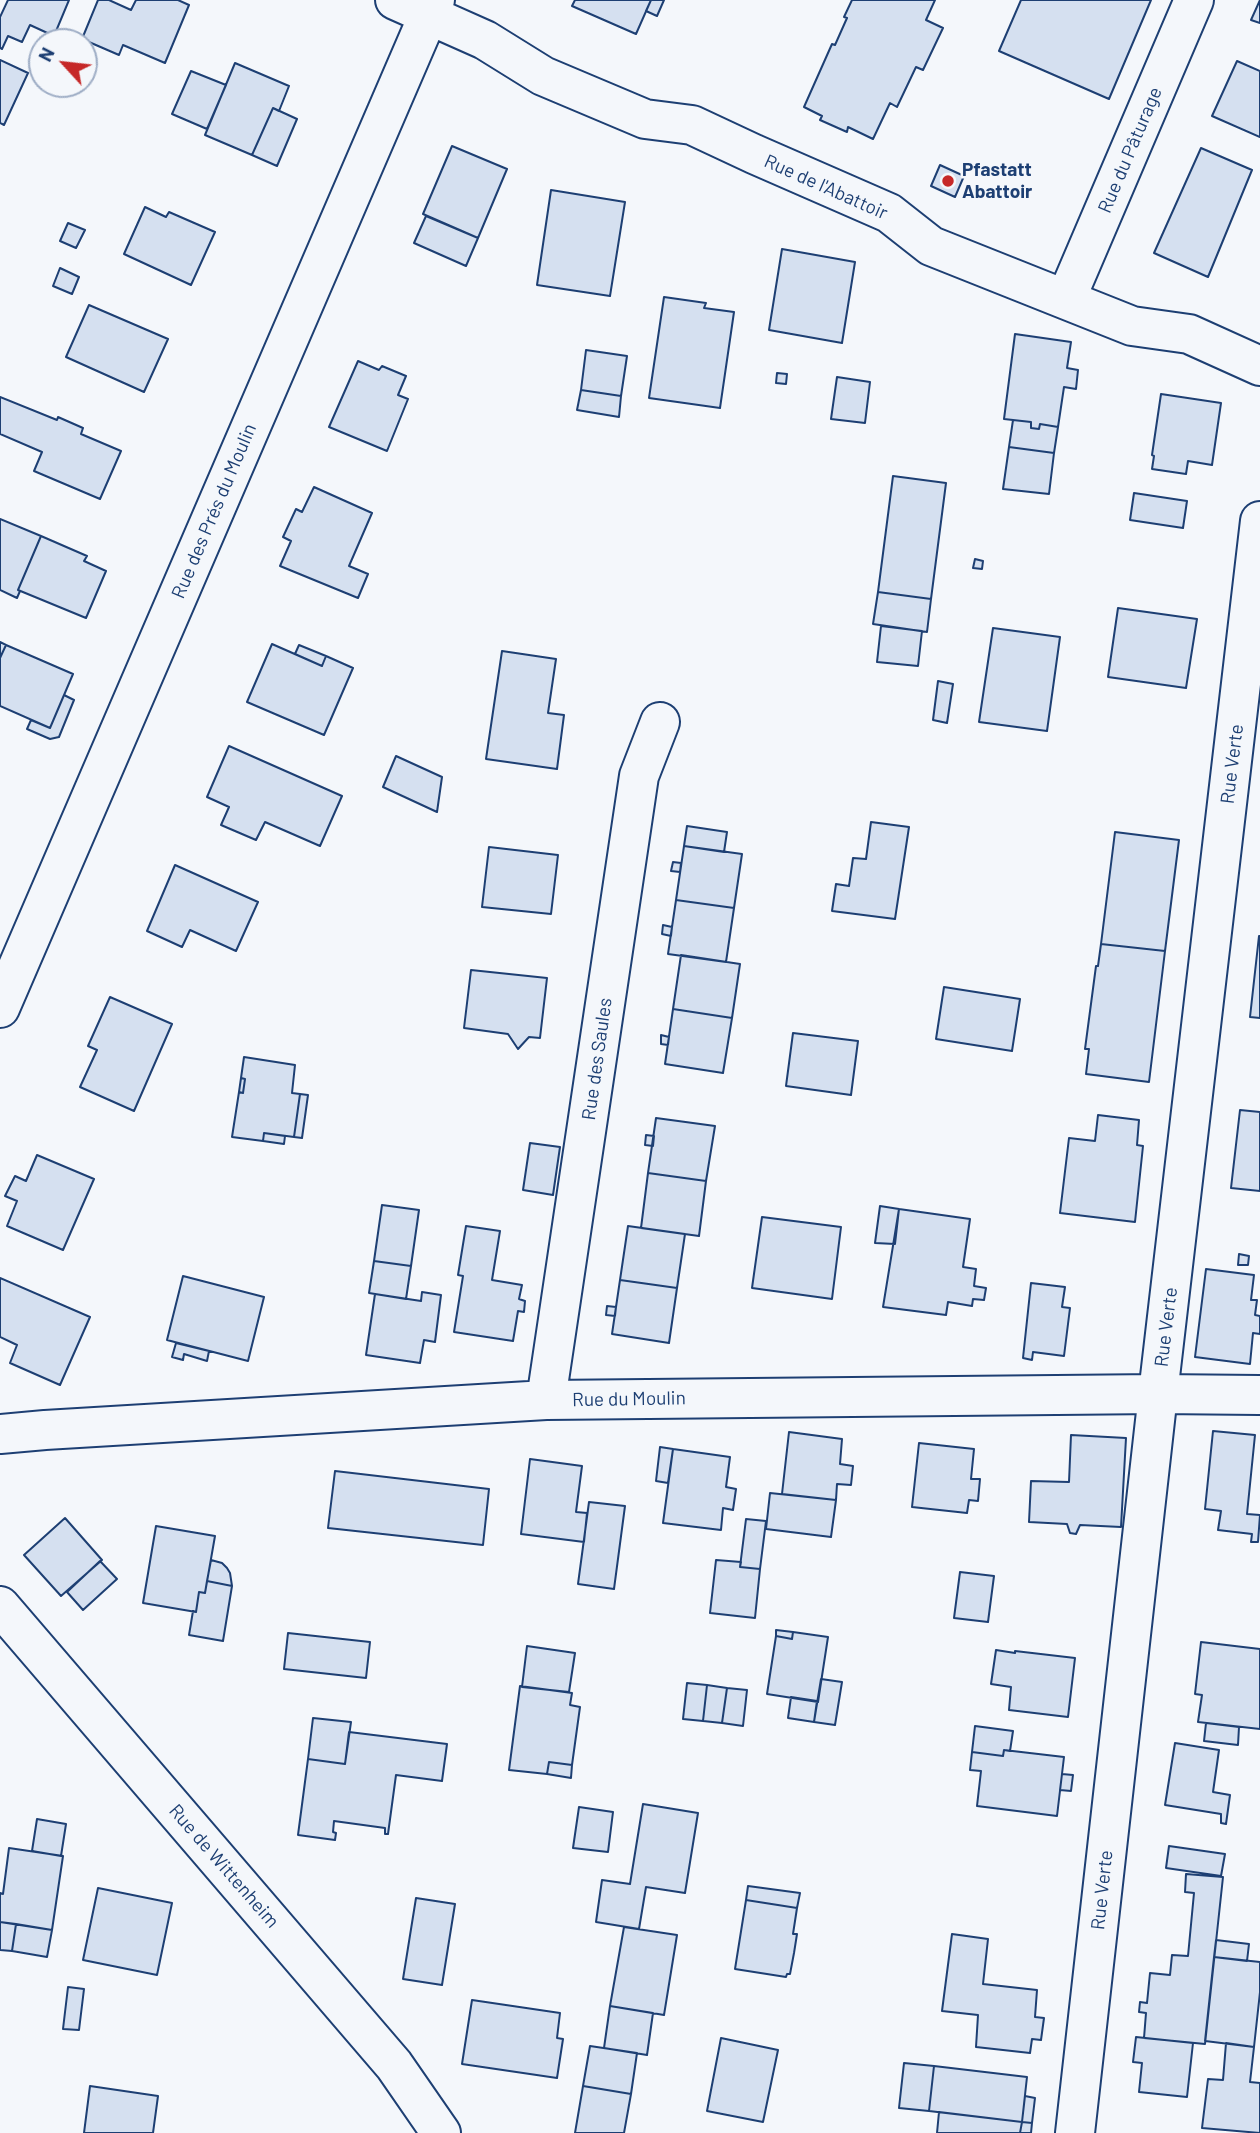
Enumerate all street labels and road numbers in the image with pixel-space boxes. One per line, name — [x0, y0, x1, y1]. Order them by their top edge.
street label: Rue du Pâturage — [1093, 83, 1167, 217]
street label: Rue de l'Abattoir — [761, 150, 891, 224]
street label: Rue des Prés du Moulin — [167, 420, 261, 602]
street label: Rue Verte — [1216, 723, 1248, 805]
street label: Rue des Saules — [577, 996, 617, 1122]
street label: Rue Verte — [1150, 1286, 1182, 1368]
street label: Rue du Moulin — [572, 1387, 686, 1411]
street label: Rue de Wittenheim — [164, 1800, 284, 1932]
street label: Rue Verte — [1086, 1849, 1118, 1931]

